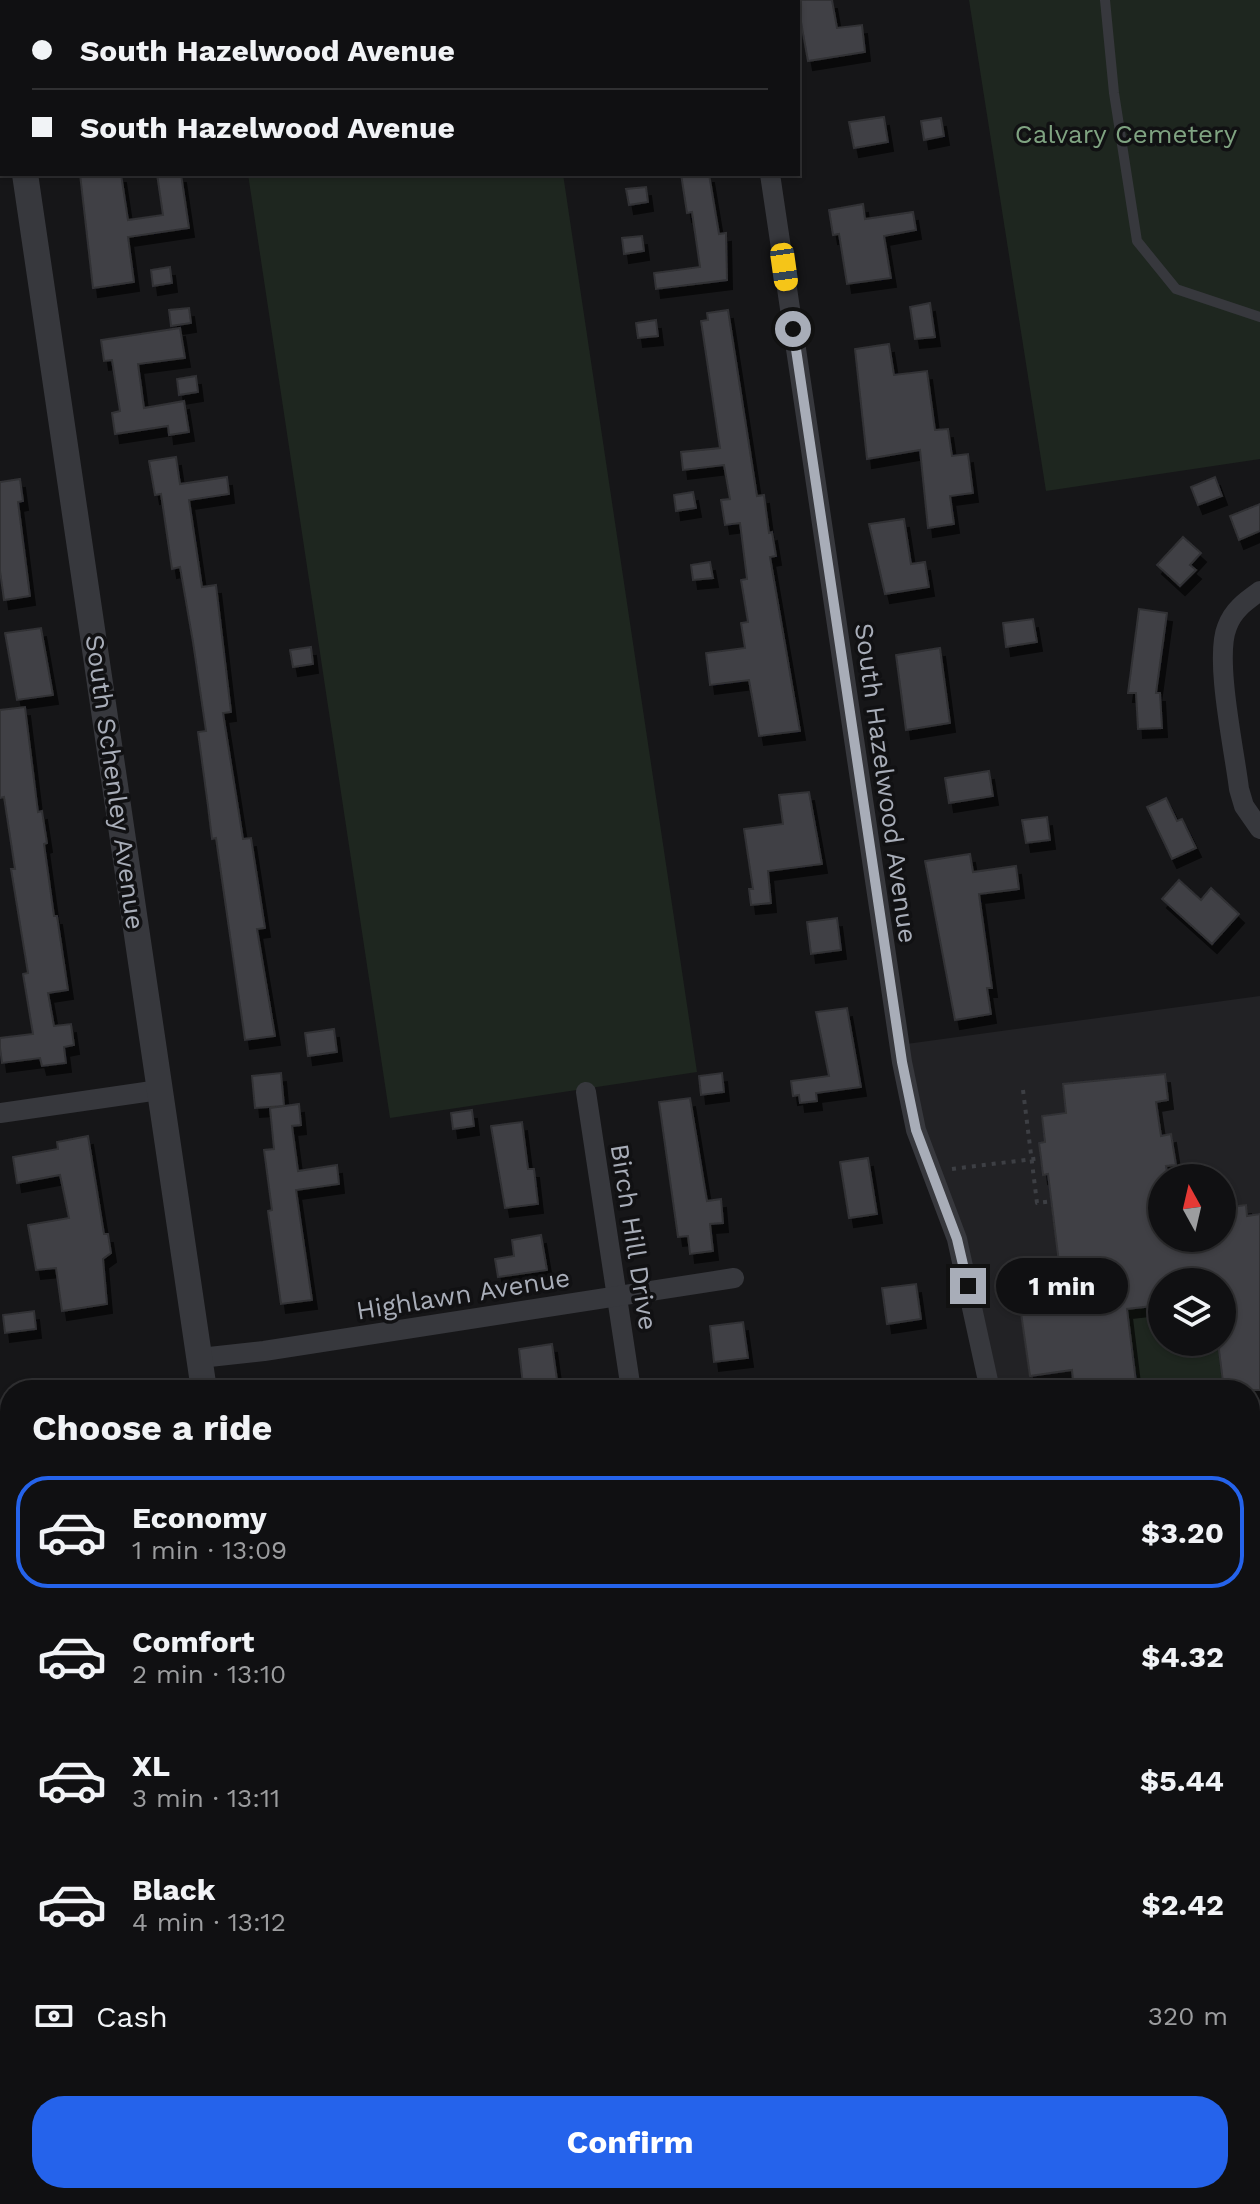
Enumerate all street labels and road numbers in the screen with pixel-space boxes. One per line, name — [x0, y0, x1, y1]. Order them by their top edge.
street label: South Hazelwood Avenue — [849, 621, 923, 945]
street label: South Schenley Avenue — [79, 633, 151, 931]
street label: Birch Hill Drive — [604, 1142, 664, 1332]
street label: Highlawn Avenue — [354, 1262, 572, 1326]

